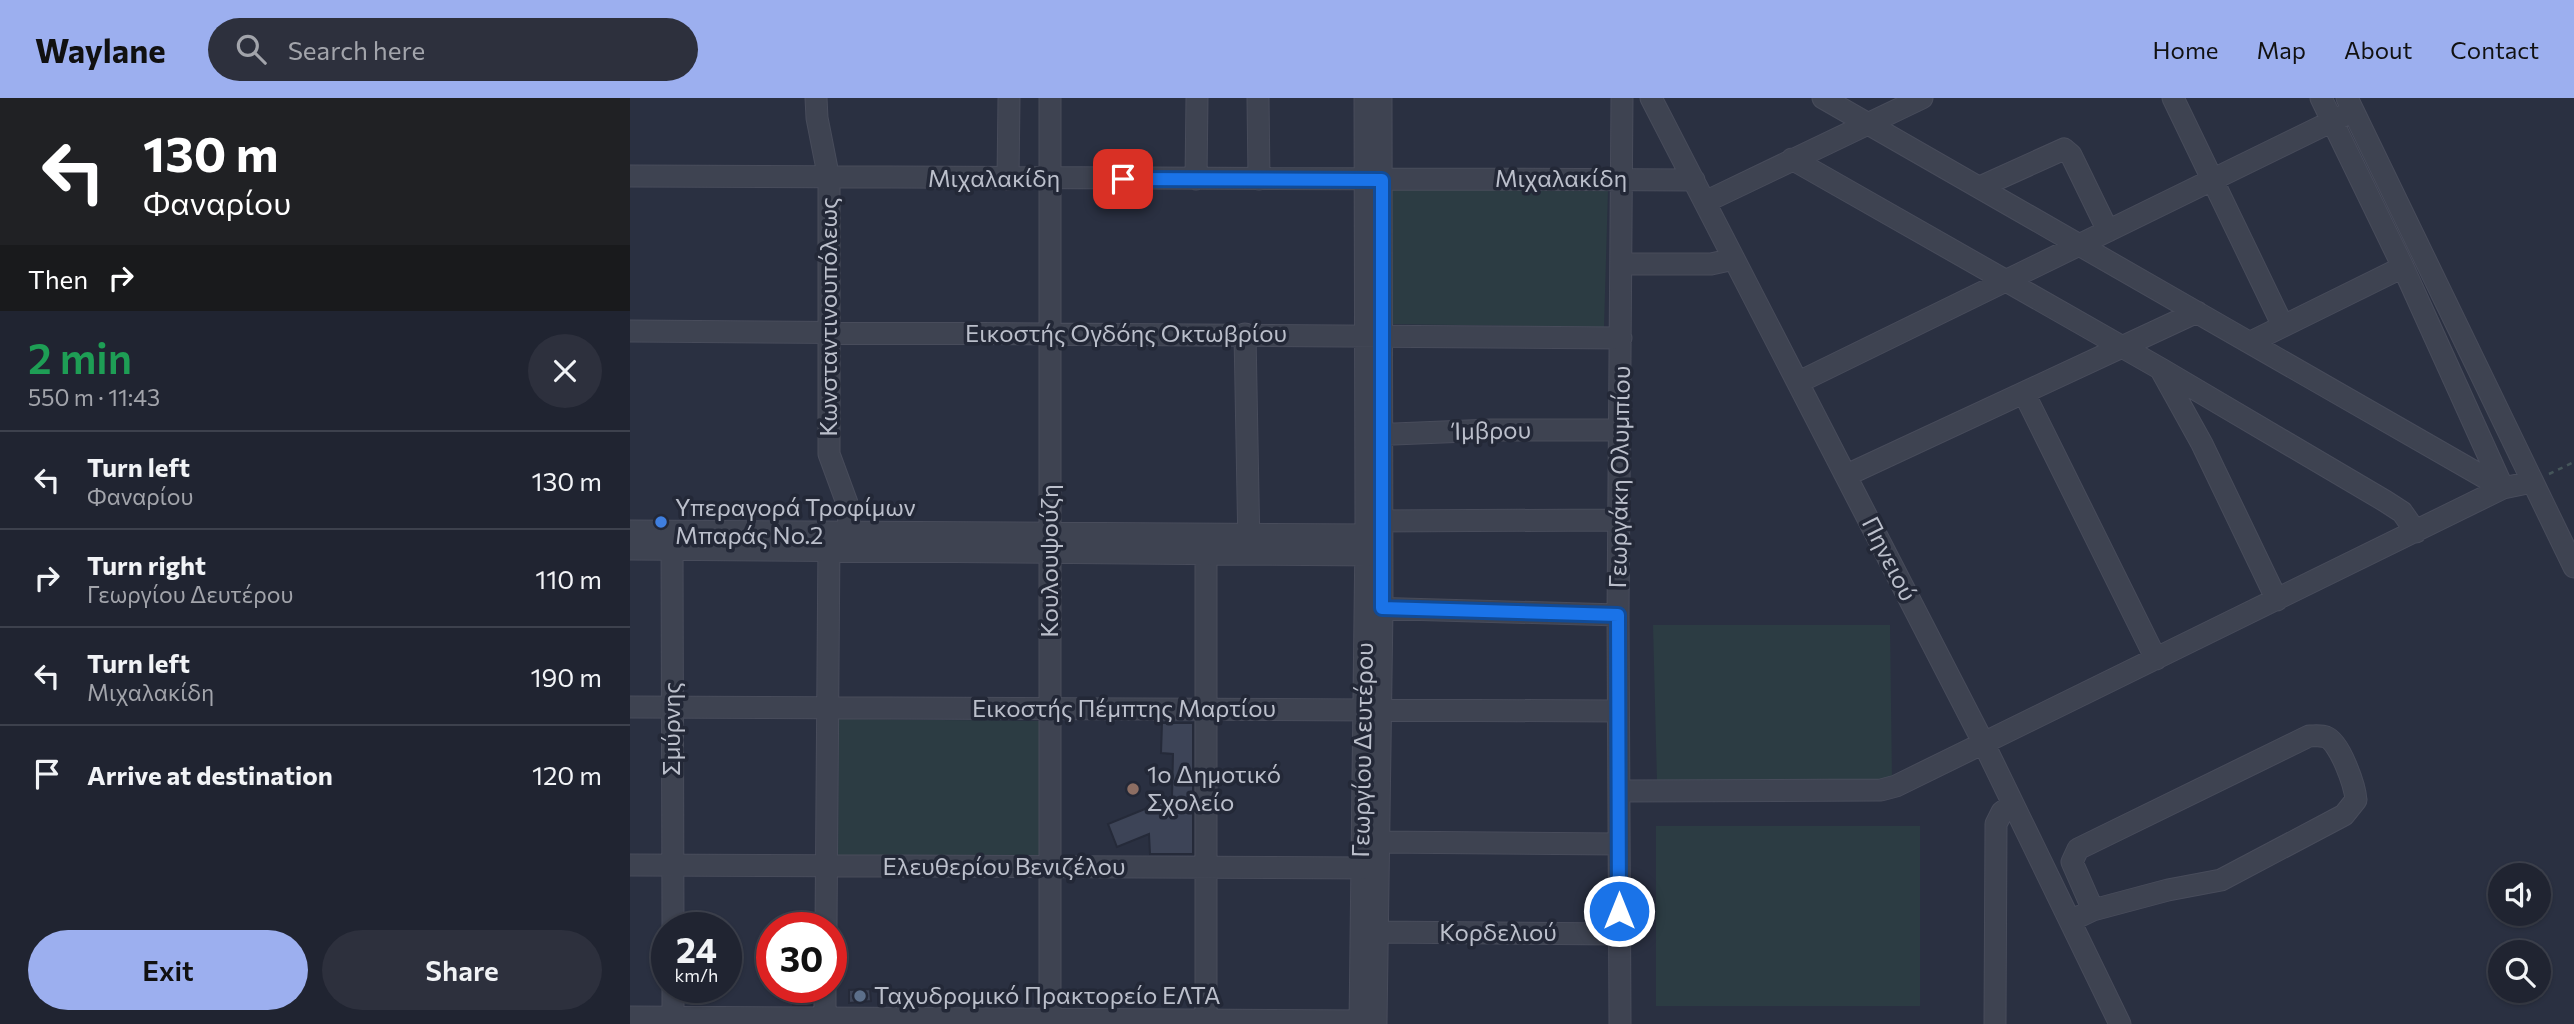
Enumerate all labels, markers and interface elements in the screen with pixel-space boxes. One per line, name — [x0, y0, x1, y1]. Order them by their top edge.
search box — [208, 18, 698, 81]
text: Waylane — [35, 29, 166, 70]
icon: search — [232, 30, 270, 68]
text: Search here — [288, 34, 425, 65]
text: Home — [2153, 35, 2219, 64]
text: Map — [2257, 35, 2306, 64]
text: About — [2344, 35, 2412, 64]
text: Contact — [2450, 35, 2539, 64]
text: 130 m — [143, 122, 278, 182]
icon: left — [28, 126, 119, 217]
pin — [1093, 149, 1153, 209]
icon: arrive — [1104, 160, 1142, 198]
street label: Μιχαλακίδη — [928, 163, 1060, 192]
street label: Μιχαλακίδη — [1495, 163, 1627, 192]
text: Φαναρίου — [143, 182, 291, 222]
street label: Κωνσταντινουπόλεως — [813, 197, 842, 437]
icon: right — [102, 259, 140, 297]
text: Then — [28, 263, 88, 294]
street label: Εικοστής Ογδόης Οκτωβρίου — [965, 318, 1287, 347]
text: 2 min — [28, 331, 132, 383]
button: close — [528, 334, 602, 408]
street label: Γεωργάκη Ολυμπίου — [1602, 365, 1635, 589]
text: 550 m · 11:43 — [28, 383, 160, 411]
street label: Ίμβρου — [1451, 414, 1531, 445]
text: Turn left — [87, 451, 190, 482]
icon: left — [28, 461, 66, 499]
text: 130 m — [531, 465, 602, 496]
text: Φαναρίου — [87, 482, 194, 510]
street label: Κουλουψούζη — [1034, 484, 1063, 638]
place label: Υπεραγορά Τροφίμων Μπαράς Νο.2 — [675, 492, 916, 549]
street label: Πηνειού — [1857, 511, 1924, 605]
marker: Υπεραγορά Τροφίμων Μπαράς Νο.2 — [653, 514, 669, 530]
text: Turn right — [87, 549, 206, 580]
icon: right — [28, 559, 66, 597]
text: 110 m — [535, 563, 602, 594]
text: Γεωργίου Δευτέρου — [87, 580, 293, 608]
street label: Γεωργίου Δευτέρου — [1345, 642, 1378, 858]
text: Turn left — [87, 647, 190, 678]
icon: left — [28, 657, 66, 695]
text: 190 m — [530, 661, 602, 692]
text: Μιχαλακίδη — [87, 678, 214, 706]
street label: Σμύρνης — [656, 682, 685, 776]
street label: Εικοστής Πέμπτης Μαρτίου — [972, 693, 1276, 722]
icon: arrive — [28, 755, 66, 793]
text: Arrive at destination — [87, 759, 333, 790]
text: 120 m — [532, 759, 602, 790]
place label: 1o Δημοτικό Σχολείο — [1147, 759, 1281, 816]
marker: 1o Δημοτικό Σχολείο — [1125, 781, 1141, 797]
street label: Ελευθερίου Βενιζέλου — [883, 851, 1125, 880]
map controls — [2488, 863, 2551, 1003]
button: sound — [2488, 863, 2551, 926]
position arrow — [1582, 874, 1656, 948]
speed limit sign: 30 — [756, 912, 847, 1003]
street label: Κορδελιού — [1439, 917, 1557, 946]
text: 24 — [676, 927, 717, 970]
button: Exit — [28, 930, 308, 1010]
button: Share — [322, 930, 602, 1010]
button: search — [2488, 940, 2551, 1003]
text: km/h — [675, 964, 718, 986]
place label: Ταχυδρομικό Πρακτορείο ΕΛΤΑ — [874, 980, 1220, 1009]
marker: Ταχυδρομικό Πρακτορείο ΕΛΤΑ — [852, 988, 868, 1004]

